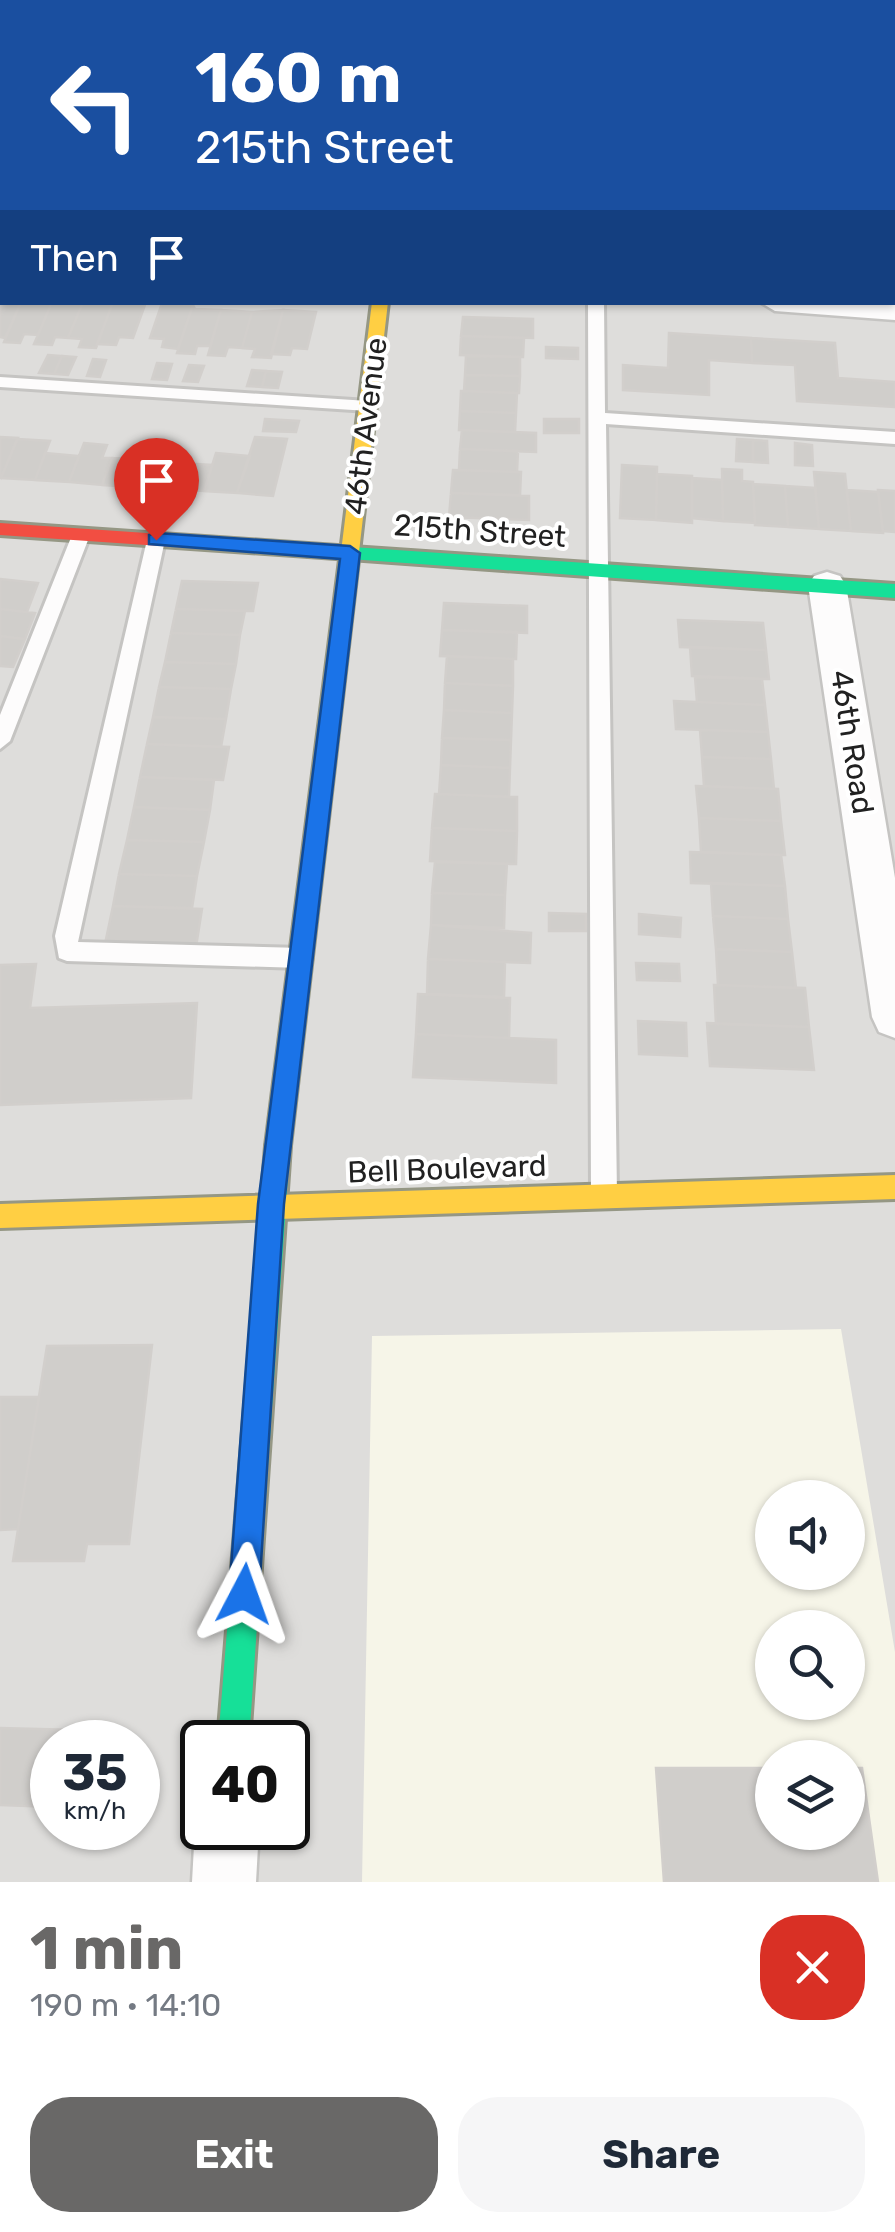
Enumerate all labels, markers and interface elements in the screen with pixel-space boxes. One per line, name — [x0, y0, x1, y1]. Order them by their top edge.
text: 160 m — [195, 37, 402, 120]
icon: left — [30, 40, 160, 170]
text: 215th Street — [195, 121, 454, 174]
icon: arrive — [139, 230, 194, 285]
text: Then — [30, 235, 119, 281]
street label: 46th Avenue — [337, 335, 395, 517]
pin — [114, 438, 199, 541]
icon: arrive — [129, 453, 184, 508]
street label: 215th Street — [393, 507, 567, 555]
street label: 46th Road — [823, 667, 881, 817]
street label: Bell Boulevard — [347, 1148, 547, 1190]
map controls — [755, 1480, 865, 1850]
button: sound — [755, 1480, 865, 1590]
position arrow — [192, 1542, 296, 1646]
button: search — [755, 1610, 865, 1720]
speed limit sign: 40 — [180, 1720, 310, 1850]
button: layers — [755, 1740, 865, 1850]
text: 35 — [62, 1743, 128, 1803]
text: km/h — [64, 1796, 126, 1825]
text: 1 min — [30, 1913, 183, 1984]
button: close — [760, 1915, 865, 2020]
text: 190 m · 14:10 — [30, 1986, 221, 2024]
button: Exit — [30, 2097, 438, 2212]
button: Share — [458, 2097, 865, 2212]

